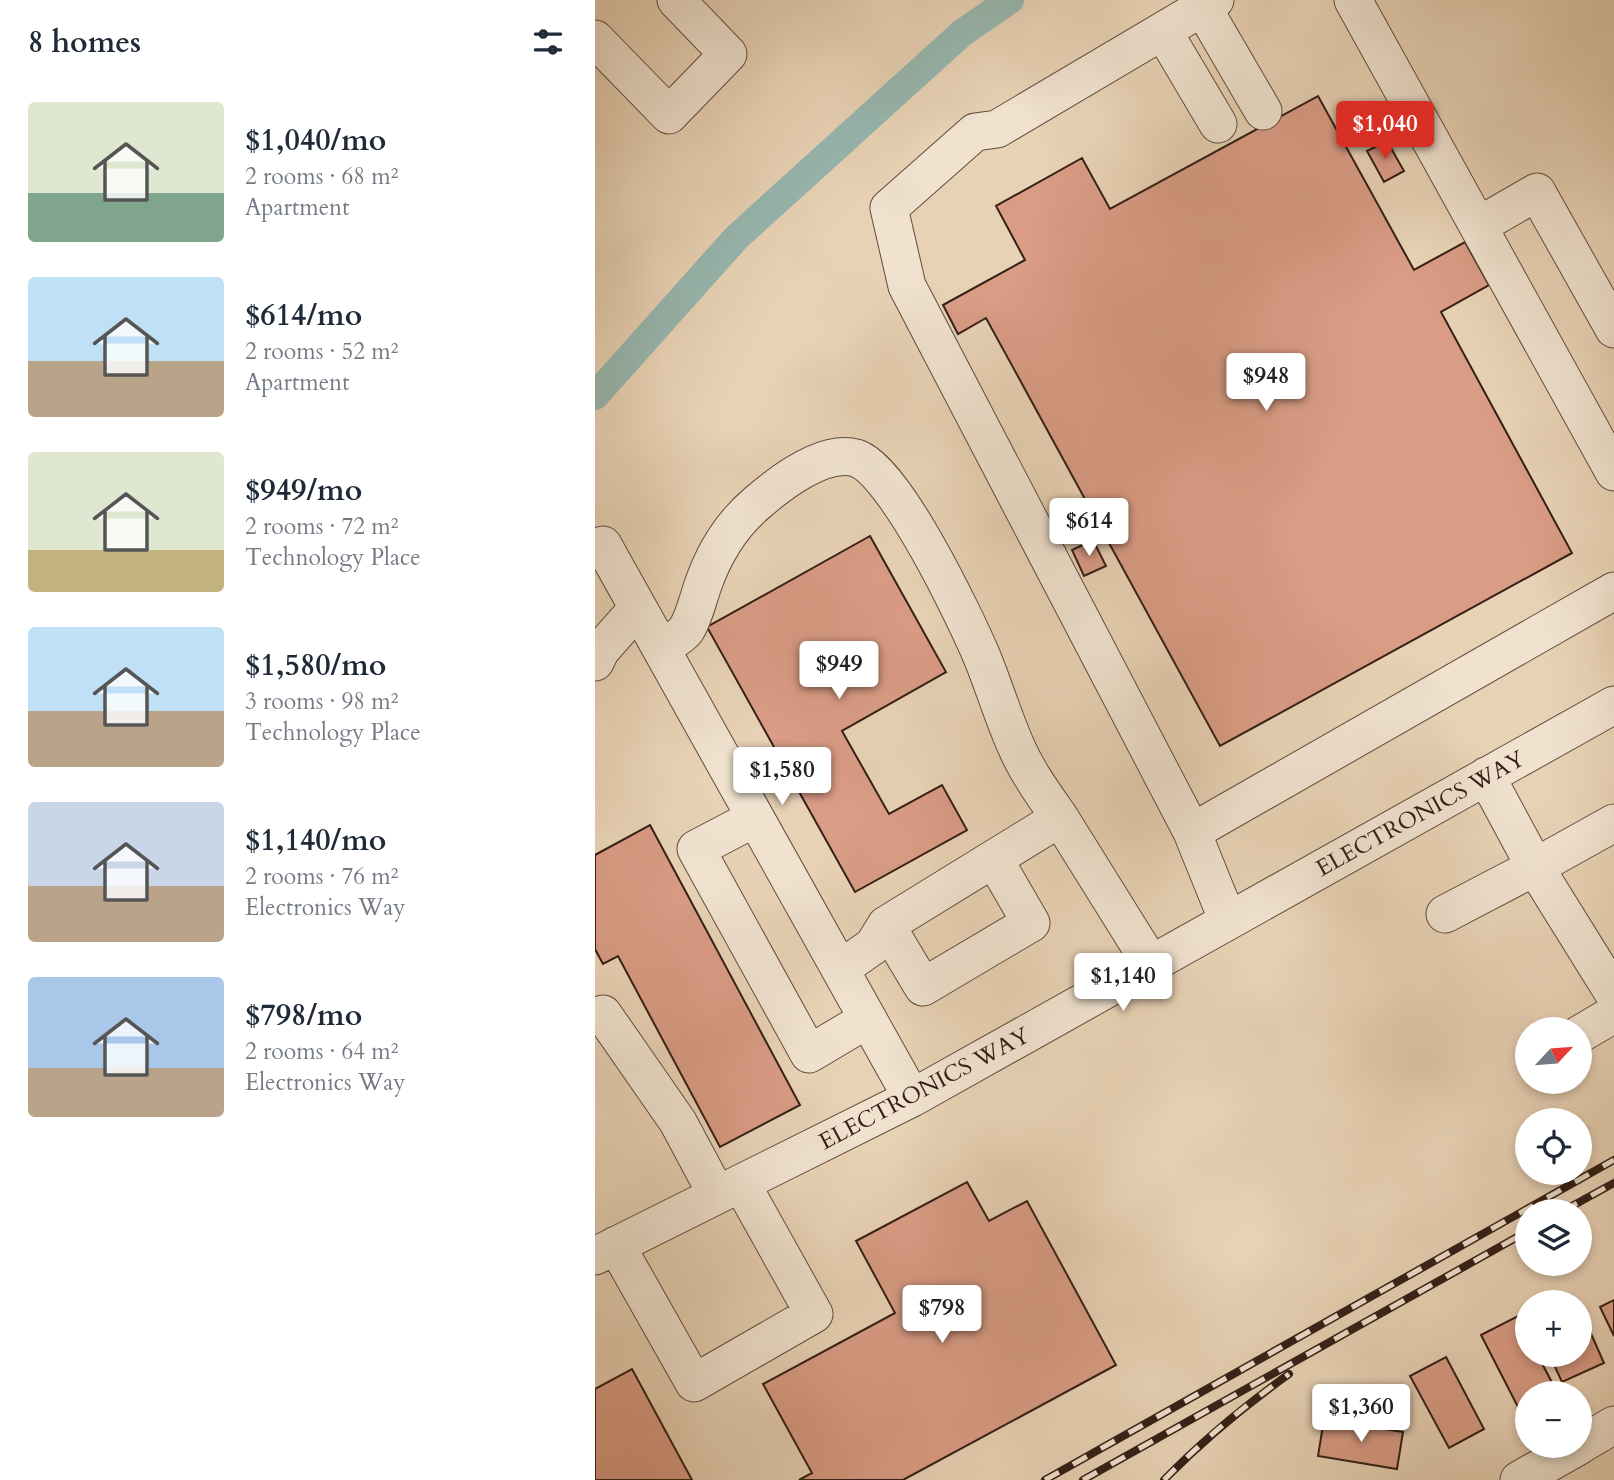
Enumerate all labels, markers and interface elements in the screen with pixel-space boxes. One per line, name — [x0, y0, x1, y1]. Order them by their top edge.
text: 8 homes — [28, 22, 141, 63]
icon: filters — [529, 23, 567, 61]
pin: $1,040 — [1328, 102, 1442, 161]
text: $1,040 — [1352, 108, 1418, 139]
text: $1,040/mo — [245, 120, 386, 161]
icon: home — [84, 130, 168, 214]
text: 2 rooms · 68 m² — [245, 161, 398, 192]
text: Apartment — [245, 192, 349, 223]
text: $614/mo — [245, 295, 362, 336]
icon: home — [84, 305, 168, 389]
text: 2 rooms · 52 m² — [245, 336, 398, 367]
pin: $948 — [1225, 354, 1307, 413]
text: $948 — [1242, 360, 1290, 391]
text: Apartment — [245, 367, 349, 398]
text: $949/mo — [245, 470, 362, 511]
icon: home — [84, 480, 168, 564]
pin: $614 — [1048, 498, 1130, 558]
text: $614 — [1065, 505, 1113, 536]
text: 2 rooms · 72 m² — [245, 511, 398, 542]
text: Technology Place — [245, 542, 421, 573]
pin: $949 — [798, 642, 880, 701]
text: $1,580/mo — [245, 645, 386, 686]
text: $949 — [815, 648, 863, 679]
icon: home — [84, 655, 168, 739]
text: 3 rooms · 98 m² — [245, 686, 398, 717]
text: Technology Place — [245, 717, 421, 748]
street label: ELECTRONICS WAY — [1310, 743, 1531, 884]
pin: $1,580 — [725, 748, 839, 807]
text: $1,580 — [749, 754, 815, 785]
text: $1,140/mo — [245, 820, 386, 861]
icon: home — [84, 830, 168, 914]
text: 2 rooms · 76 m² — [245, 861, 398, 892]
text: Electronics Way — [245, 892, 405, 923]
pin: $1,140 — [1066, 954, 1180, 1013]
text: $1,140 — [1090, 960, 1156, 991]
text: $798/mo — [245, 995, 362, 1036]
icon: home — [84, 1005, 168, 1089]
north arrow — [1515, 1017, 1593, 1094]
map controls — [1515, 1017, 1592, 1458]
street label: ELECTRONICS WAY — [814, 1019, 1036, 1157]
text: 2 rooms · 64 m² — [245, 1036, 398, 1067]
text: Electronics Way — [245, 1067, 405, 1098]
button: locate — [1515, 1108, 1592, 1185]
button: layers — [1515, 1199, 1592, 1276]
pin: $798 — [901, 1286, 983, 1345]
button: + — [1515, 1290, 1592, 1367]
text: $798 — [918, 1292, 966, 1323]
button: − — [1515, 1381, 1592, 1458]
pin: $1,360 — [1304, 1384, 1418, 1444]
text: $1,360 — [1328, 1391, 1394, 1422]

